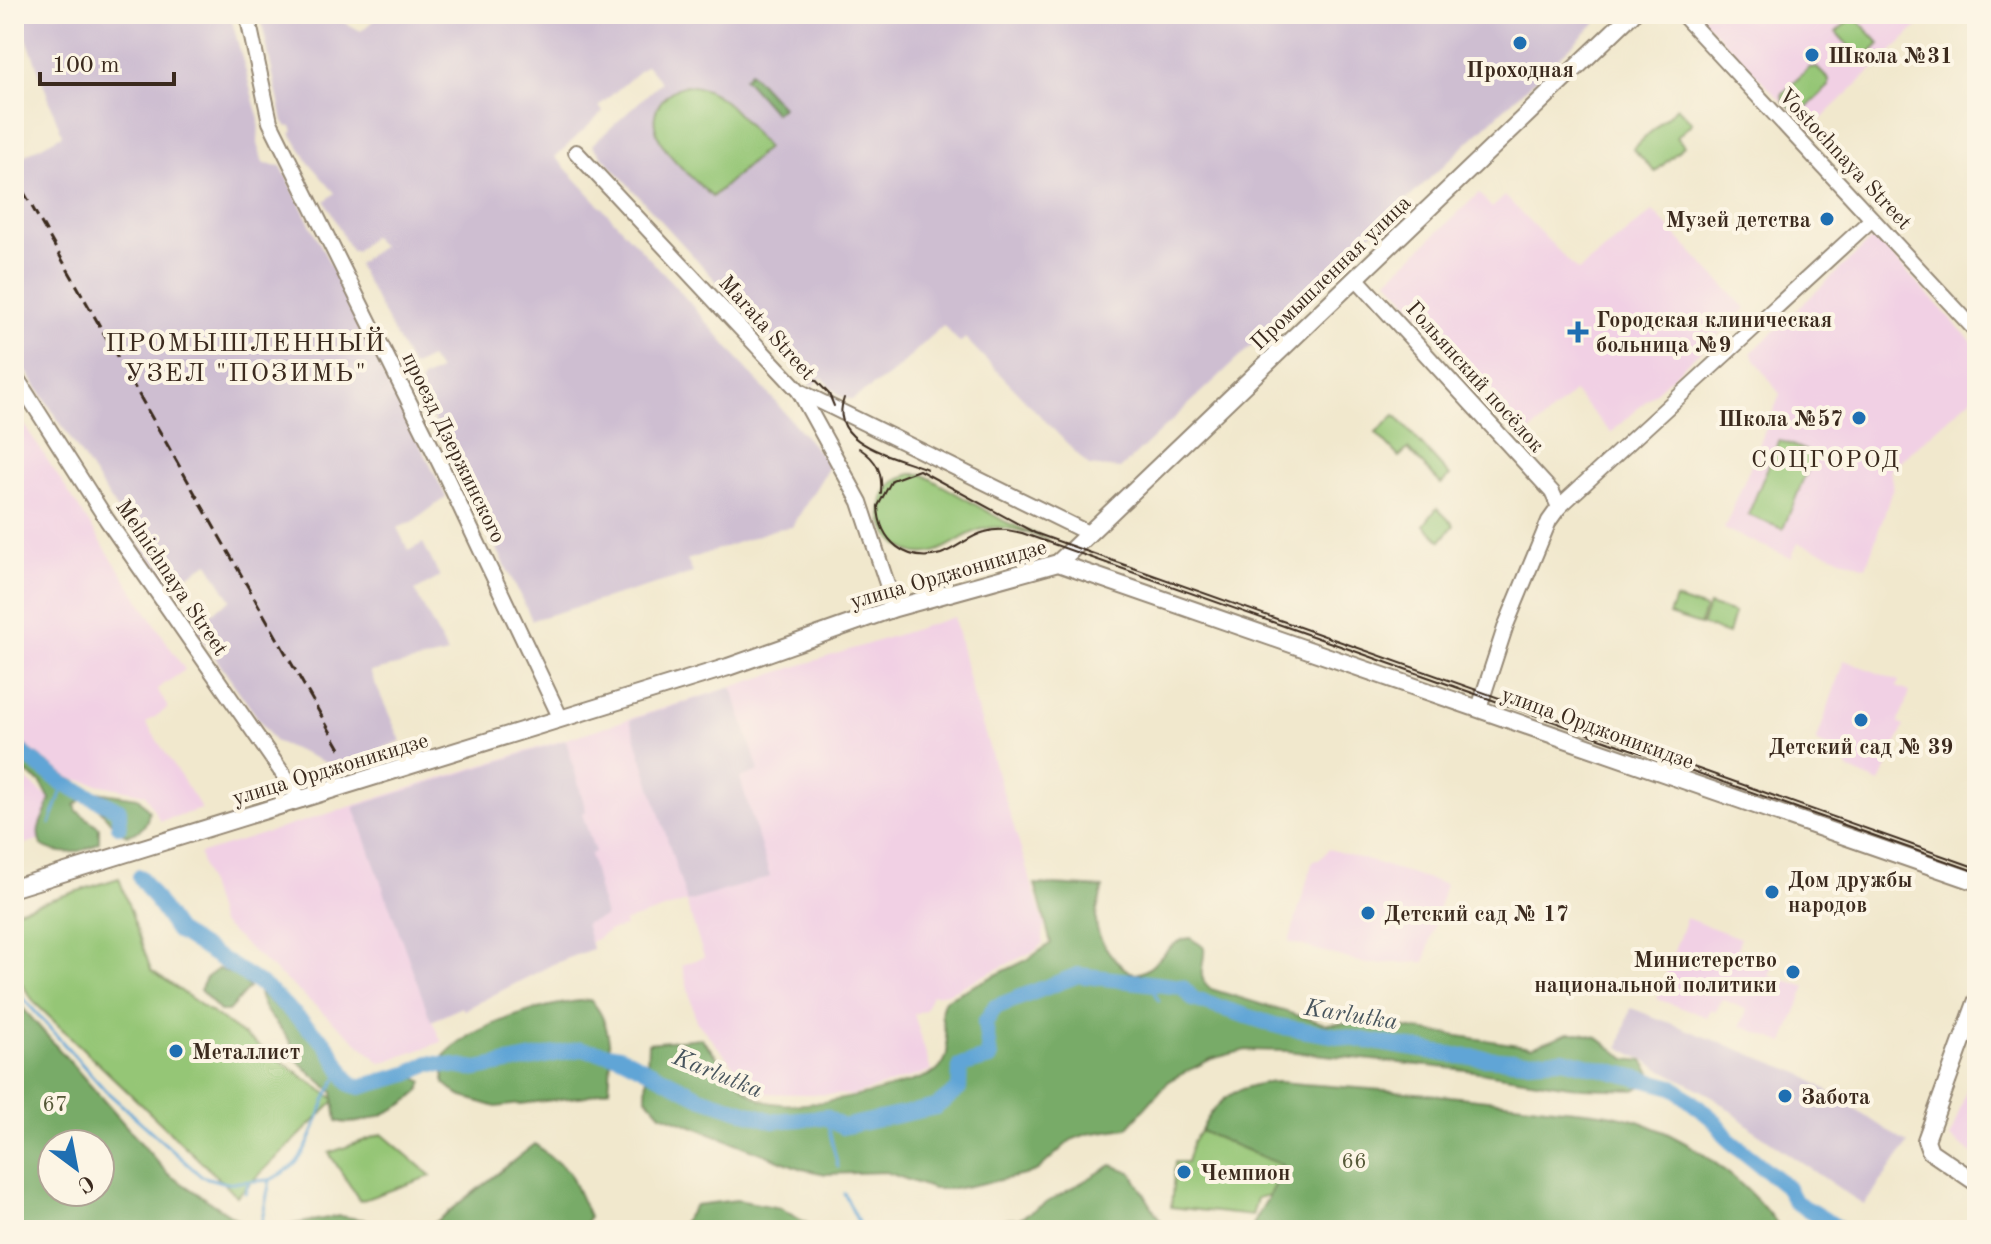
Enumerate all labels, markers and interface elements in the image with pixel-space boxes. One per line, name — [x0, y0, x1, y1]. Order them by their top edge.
marker: Проходная — [1511, 34, 1529, 52]
scale bar — [40, 36, 174, 86]
marker: Школа №31 — [1803, 46, 1821, 64]
place label: Школа №31 — [1828, 46, 1953, 68]
text: 100 m — [52, 54, 120, 78]
place label: Проходная — [1466, 60, 1574, 82]
street label: Vostochnaya Street — [1774, 85, 1915, 234]
street label: Промышленная улица — [1247, 192, 1416, 355]
place label: Музей детства — [1666, 210, 1811, 232]
marker: Музей детства — [1818, 210, 1836, 228]
street label: Marata Street — [714, 272, 819, 385]
street label: Гольянский посёлок — [1401, 298, 1548, 457]
place label: Городская клиническая больница №9 — [1596, 310, 1832, 357]
marker: Городская клиническая больница №9 — [1567, 321, 1589, 343]
district label: ПРОМЫШЛЕННЫЙ УЗЕЛ "ПОЗИМЬ" — [105, 326, 387, 387]
street label: проезд Дзержинского — [398, 349, 509, 547]
place label: Школа №57 — [1718, 409, 1843, 431]
marker: Школа №57 — [1850, 409, 1868, 427]
district label: СОЦГОРОД — [1751, 449, 1901, 473]
street label: Melnichnaya Street — [111, 496, 232, 660]
street label: улица Орджоникидзе — [848, 536, 1049, 614]
street label: улица Орджоникидзе — [1498, 684, 1697, 774]
marker: Детский сад № 39 — [1852, 711, 1870, 729]
street label: улица Орджоникидзе — [230, 730, 431, 810]
place label: Детский сад № 39 — [1769, 737, 1953, 759]
place label: Дом дружбы народов — [1788, 870, 1913, 917]
marker: Дом дружбы народов — [1763, 883, 1781, 901]
marker: Детский сад № 17 — [1359, 904, 1377, 922]
place label: Детский сад № 17 — [1384, 904, 1569, 926]
place label: Министерство национальной политики — [1534, 950, 1777, 997]
marker: Министерство национальной политики — [1784, 963, 1802, 981]
water label: Karlutka — [1301, 997, 1399, 1035]
marker: Металлист — [167, 1042, 185, 1060]
place label: Металлист — [192, 1042, 300, 1064]
water label: Karlutka — [668, 1046, 766, 1104]
marker: Забота — [1776, 1087, 1794, 1105]
place label: Забота — [1801, 1087, 1870, 1109]
park label: 67 — [42, 1094, 68, 1116]
north arrow — [36, 1128, 116, 1208]
park label: 66 — [1341, 1151, 1367, 1173]
marker: Чемпион — [1175, 1163, 1193, 1181]
place label: Чемпион — [1200, 1163, 1290, 1185]
text: С — [74, 1170, 98, 1196]

